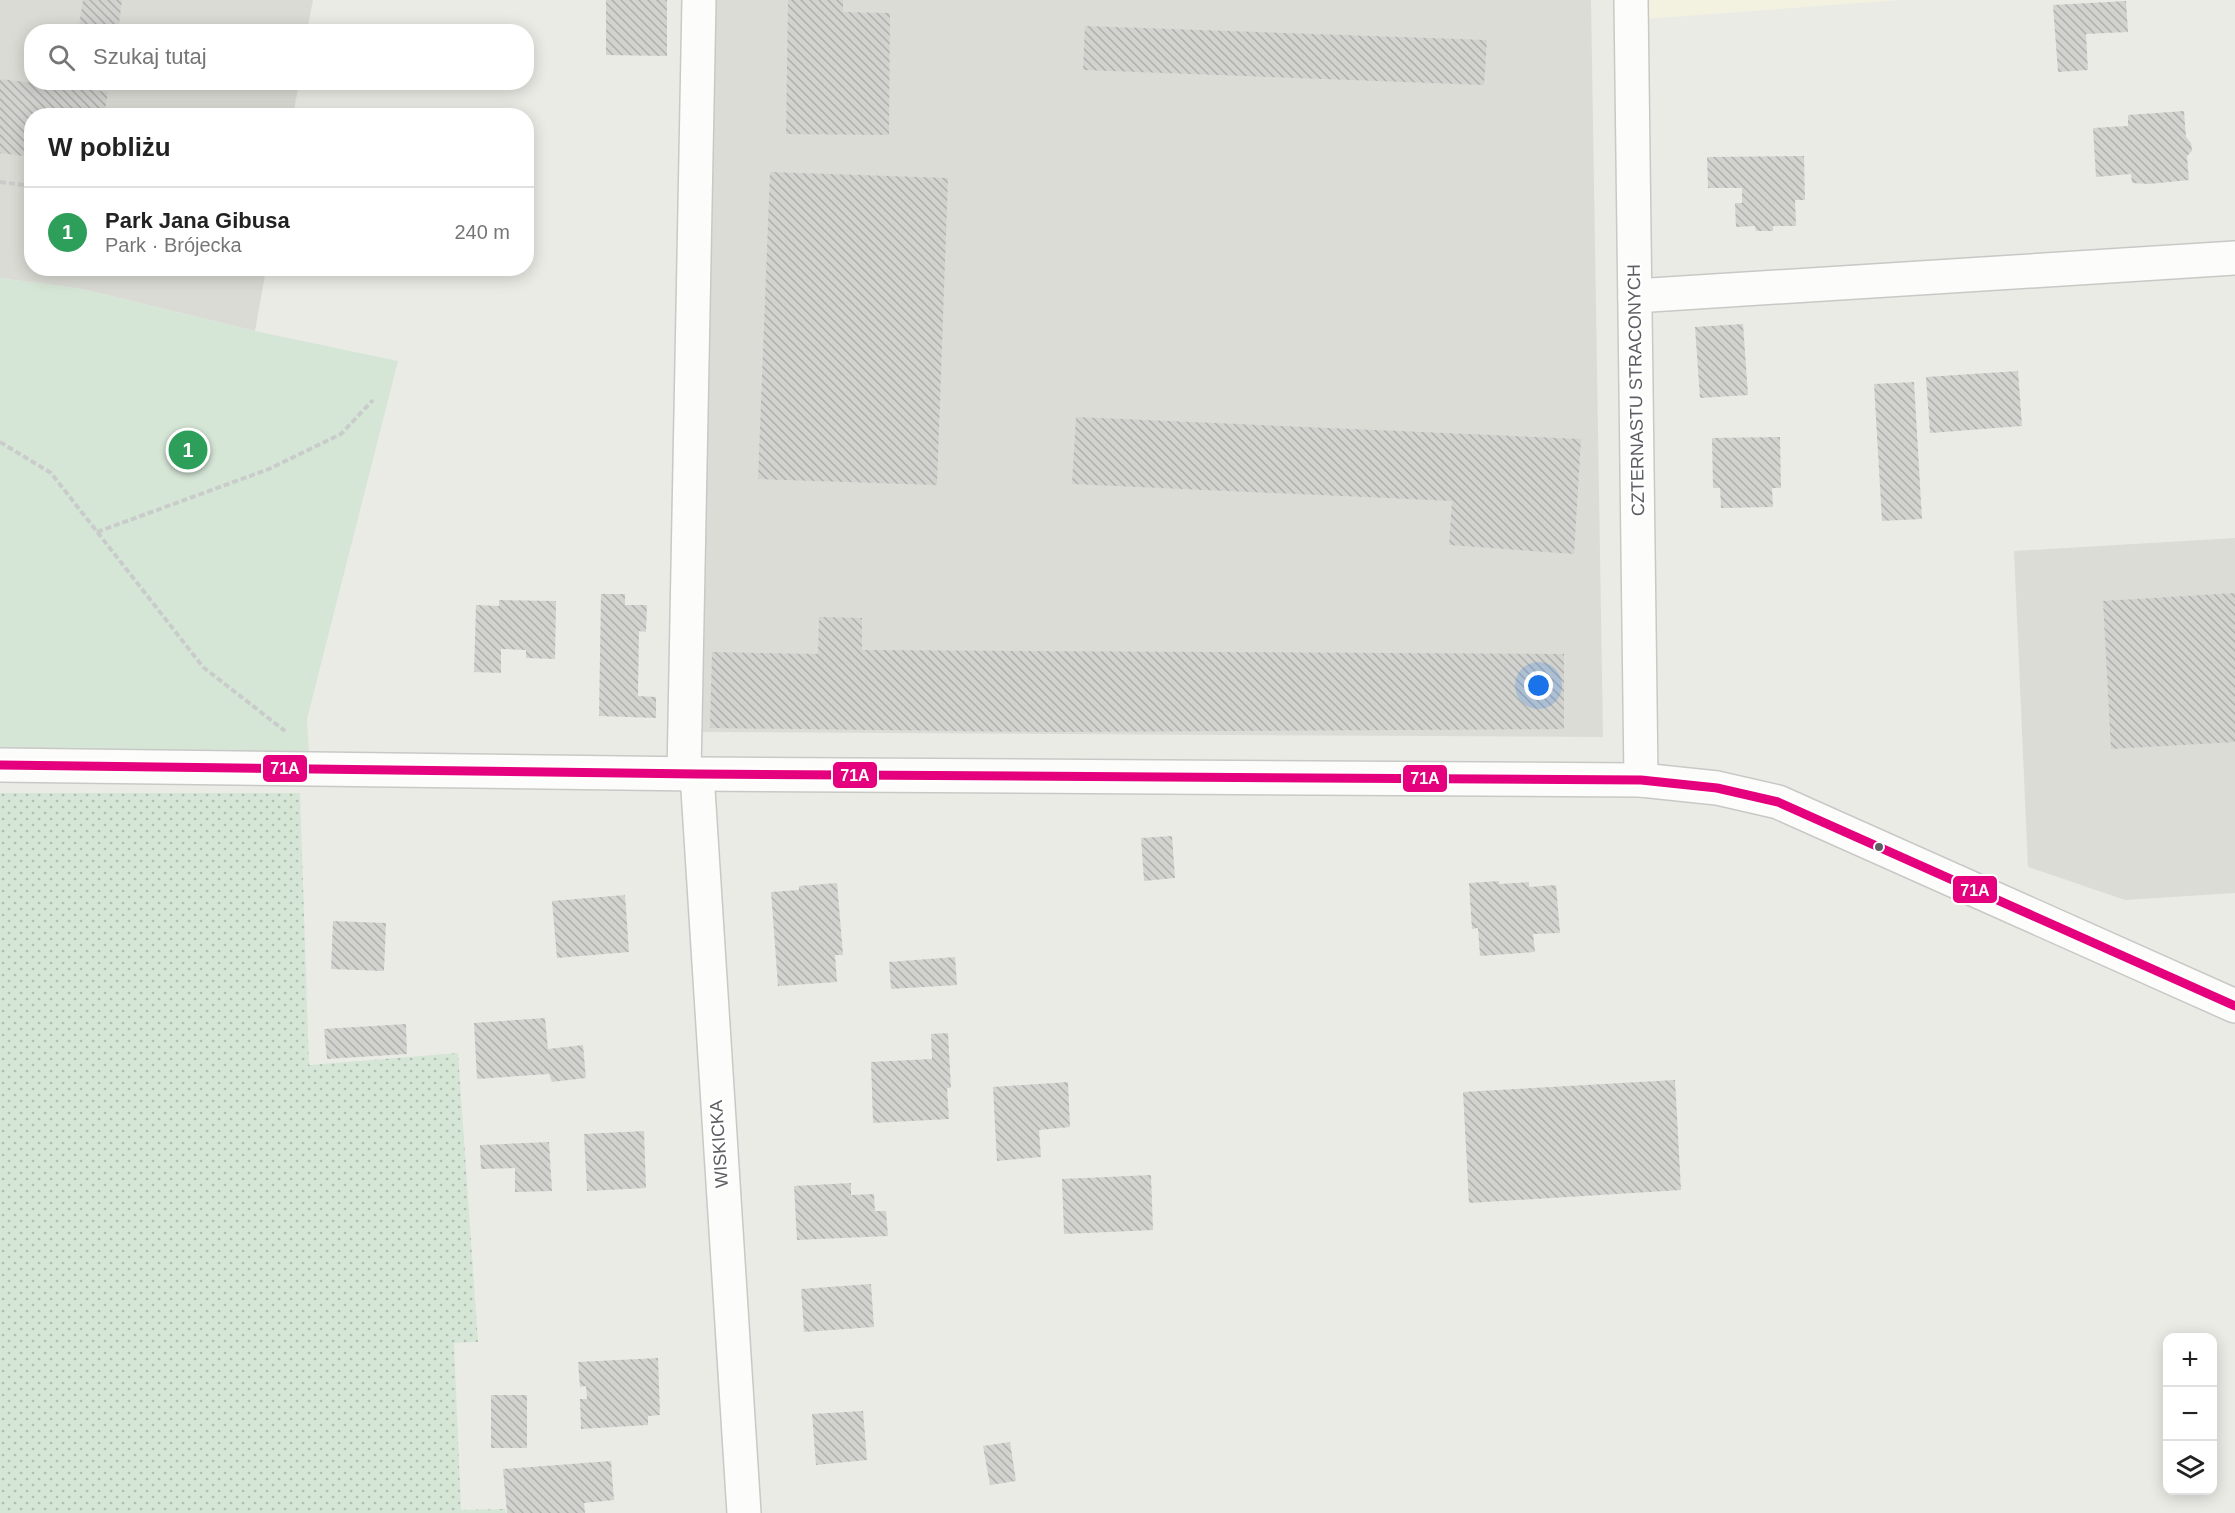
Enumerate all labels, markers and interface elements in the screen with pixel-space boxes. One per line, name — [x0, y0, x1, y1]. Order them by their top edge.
search box — [24, 24, 534, 90]
icon: search — [45, 41, 78, 74]
text: Szukaj tutaj — [93, 44, 207, 69]
text: W pobliżu — [48, 132, 171, 162]
text: Park Jana Gibusa — [105, 208, 290, 233]
text: 1 — [62, 221, 73, 243]
text: 240 m — [454, 221, 510, 243]
text: Park · Brójecka — [105, 234, 242, 256]
street label: CZTERNASTU STRACONYCH — [1624, 264, 1648, 516]
pin: 1 — [168, 428, 207, 472]
your location — [1524, 671, 1553, 700]
line badge: 71A — [262, 754, 308, 783]
text: 71A — [270, 760, 300, 777]
line badge: 71A — [832, 761, 878, 789]
line badge: 71A — [1402, 764, 1448, 793]
text: 71A — [840, 767, 870, 784]
text: 71A — [1410, 770, 1440, 787]
unlabelled marker — [1873, 841, 1885, 853]
line badge: 71A — [1952, 875, 1998, 904]
text: 71A — [1960, 882, 1990, 899]
street label: WISKICKA — [706, 1099, 732, 1189]
map controls — [2163, 1333, 2217, 1495]
button: + — [2163, 1333, 2217, 1387]
button: − — [2163, 1387, 2217, 1441]
button: layers — [2163, 1441, 2217, 1495]

